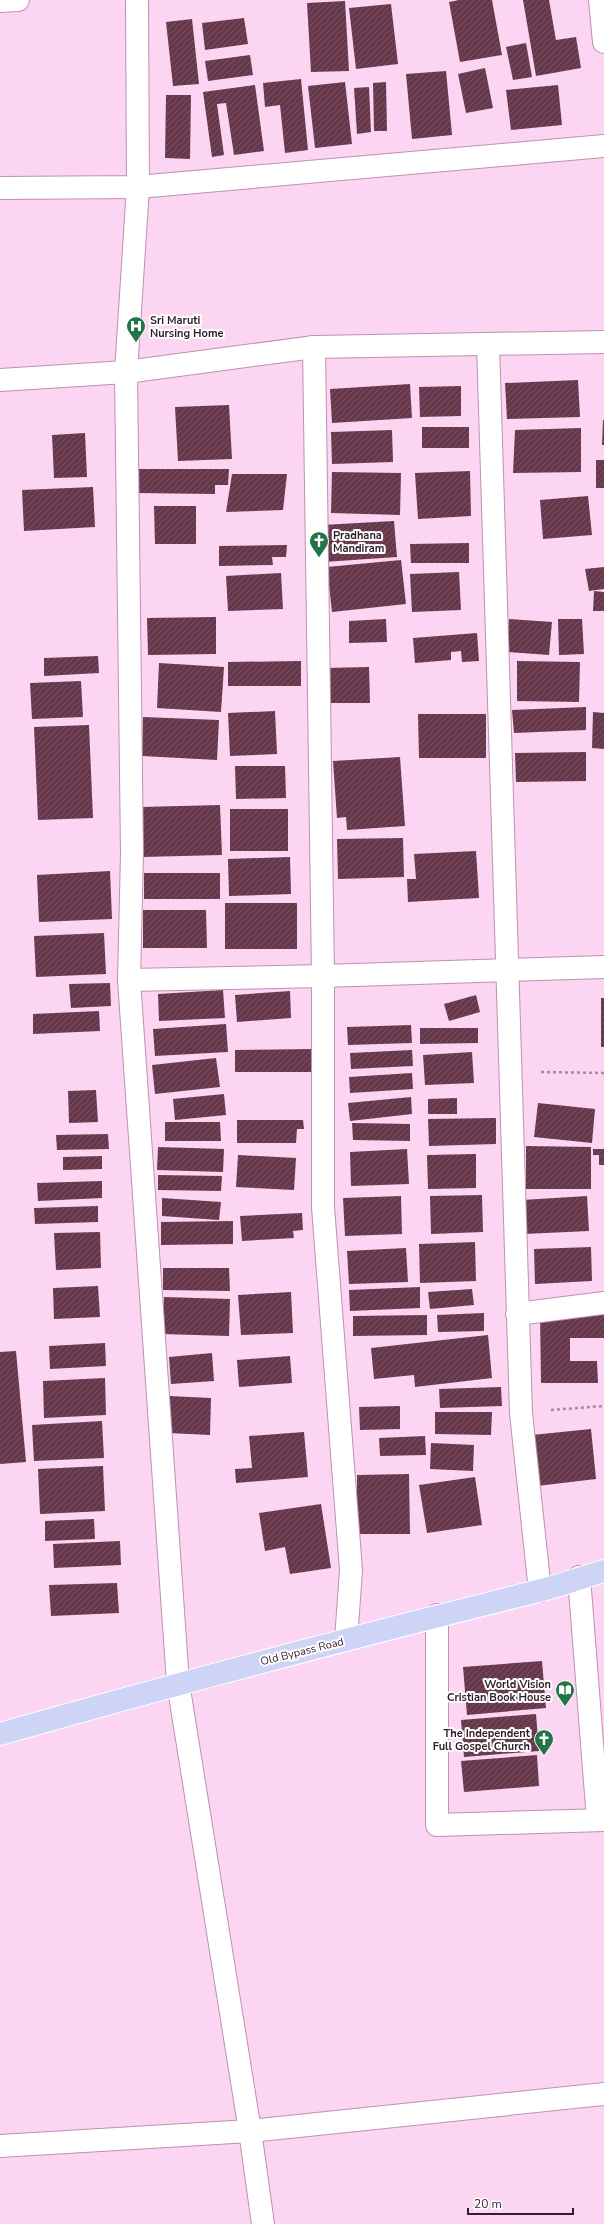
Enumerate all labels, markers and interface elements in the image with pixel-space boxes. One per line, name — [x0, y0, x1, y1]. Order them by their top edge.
place label: Sri Maruti Nursing Home — [150, 313, 224, 341]
hospital icon: Sri Maruti Nursing Home — [125, 315, 147, 343]
place label: Pradhana Mandiram — [333, 528, 384, 556]
church icon: Pradhana Mandiram — [308, 530, 330, 558]
street label: Old Bypass Road — [259, 1634, 345, 1669]
place label: World Vision Cristian Book House — [447, 1677, 551, 1705]
library icon: World Vision Cristian Book House — [554, 1679, 576, 1707]
place label: The Independent Full Gospel Church — [433, 1726, 531, 1754]
church icon: The Independent Full Gospel Church — [533, 1728, 555, 1756]
scale bar — [468, 2190, 573, 2216]
text: 20 m — [474, 2196, 502, 2212]

